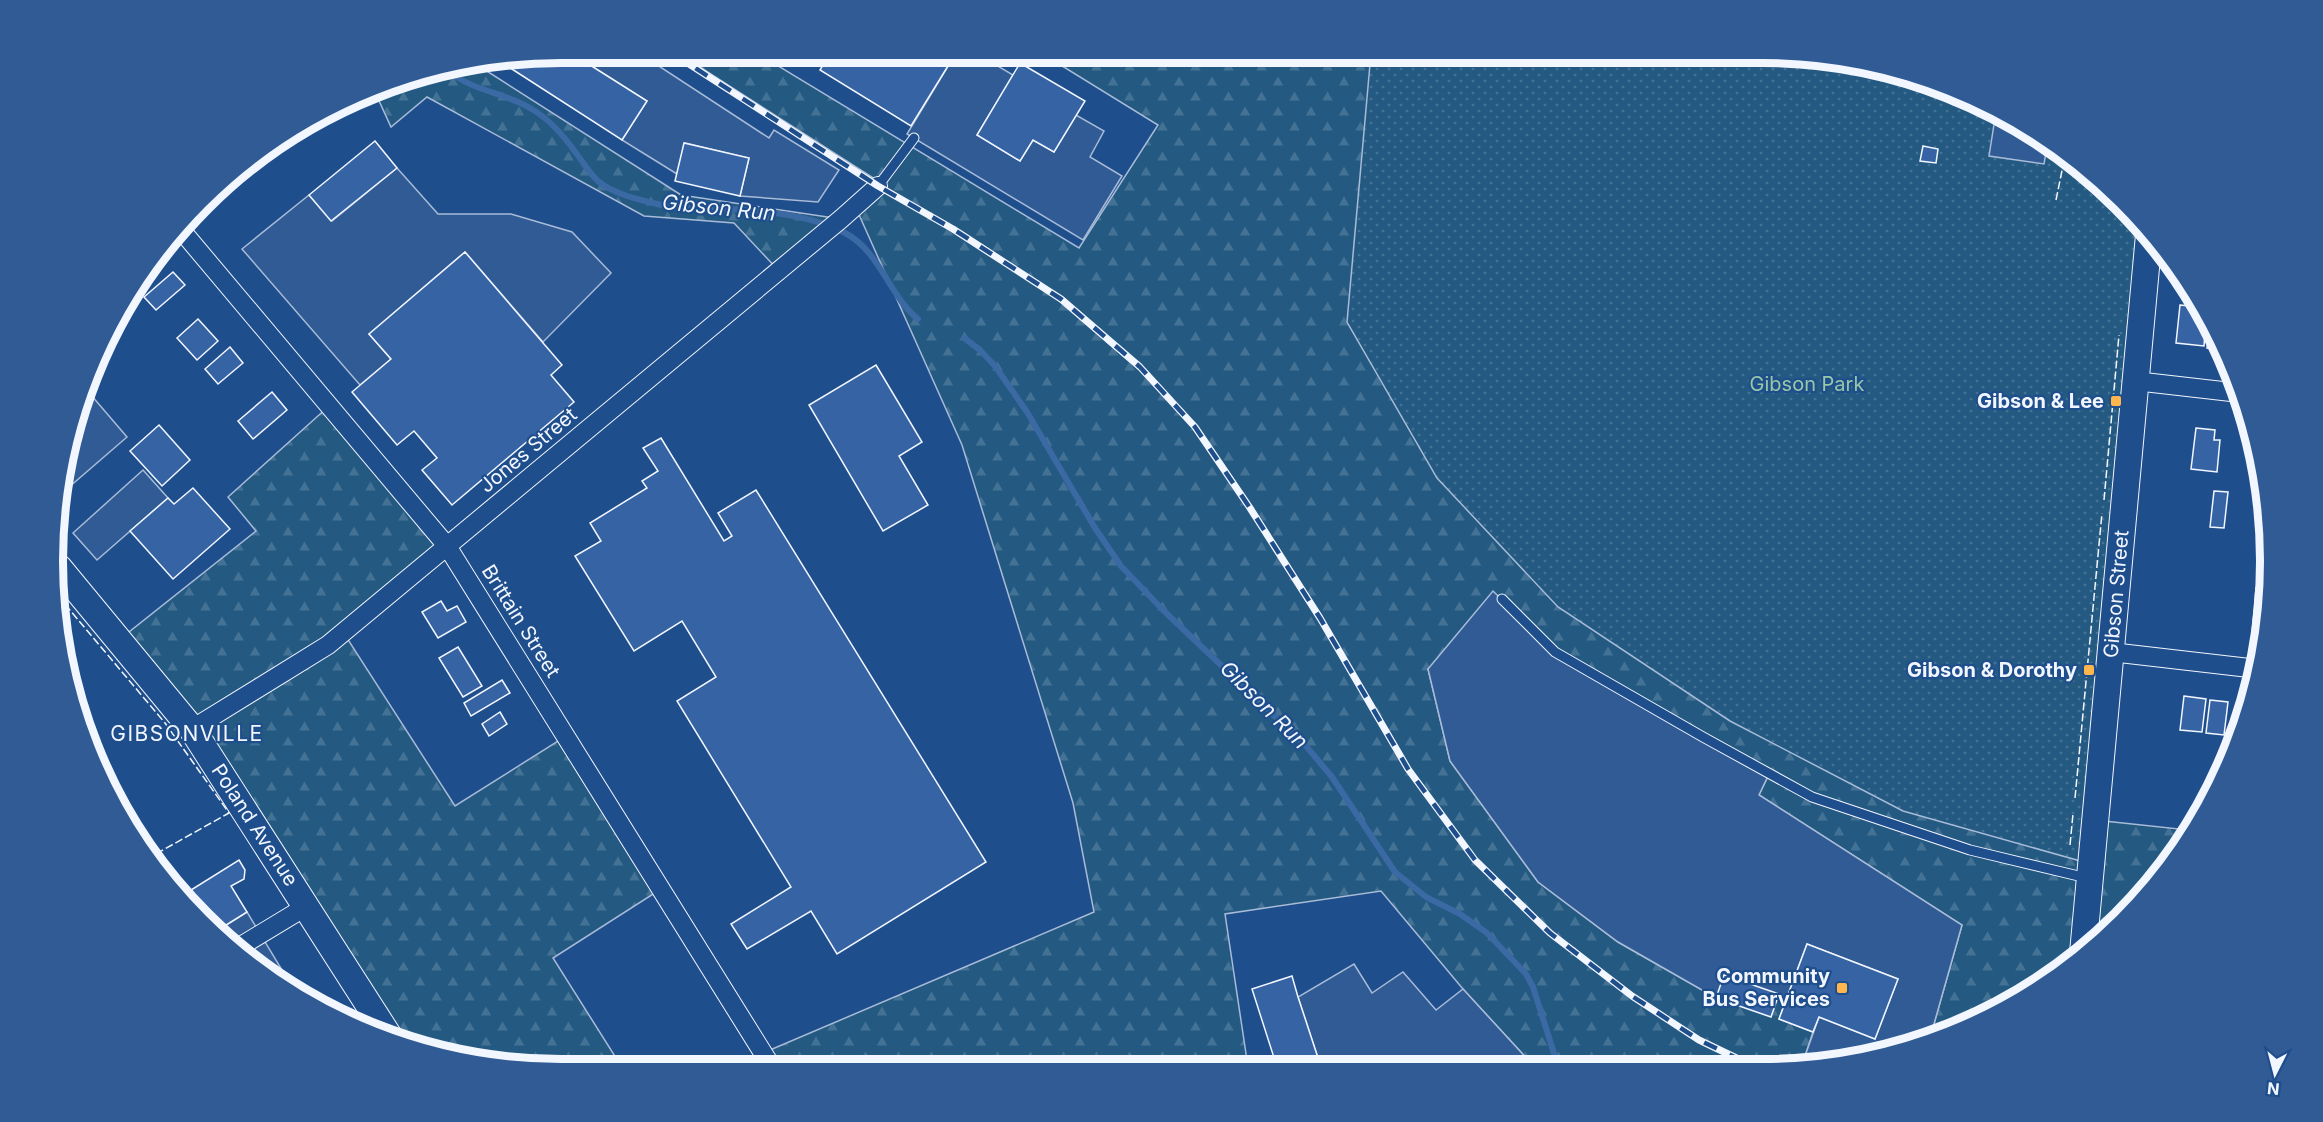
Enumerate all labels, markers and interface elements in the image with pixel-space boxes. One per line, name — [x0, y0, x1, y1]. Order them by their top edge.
water label: Gibson Run — [661, 189, 777, 226]
park label: Gibson Park — [1750, 372, 1864, 396]
place label: Gibson & Lee — [1977, 389, 2104, 413]
marker: Gibson & Lee — [2109, 394, 2123, 408]
street label: Jones Street — [475, 402, 582, 498]
street label: Gibson Street — [2098, 529, 2134, 659]
street label: Brittain Street — [477, 560, 565, 682]
water label: Gibson Run — [1215, 656, 1313, 754]
place label: Gibson & Dorothy — [1907, 658, 2077, 682]
marker: Gibson & Dorothy — [2082, 663, 2096, 677]
district label: GIBSONVILLE — [110, 721, 264, 746]
street label: Poland Avenue — [207, 759, 303, 891]
place label: Community Bus Services — [1703, 964, 1830, 1011]
marker: Community Bus Services — [1835, 981, 1849, 995]
north arrow — [2245, 1044, 2305, 1104]
text: N — [2266, 1078, 2281, 1100]

